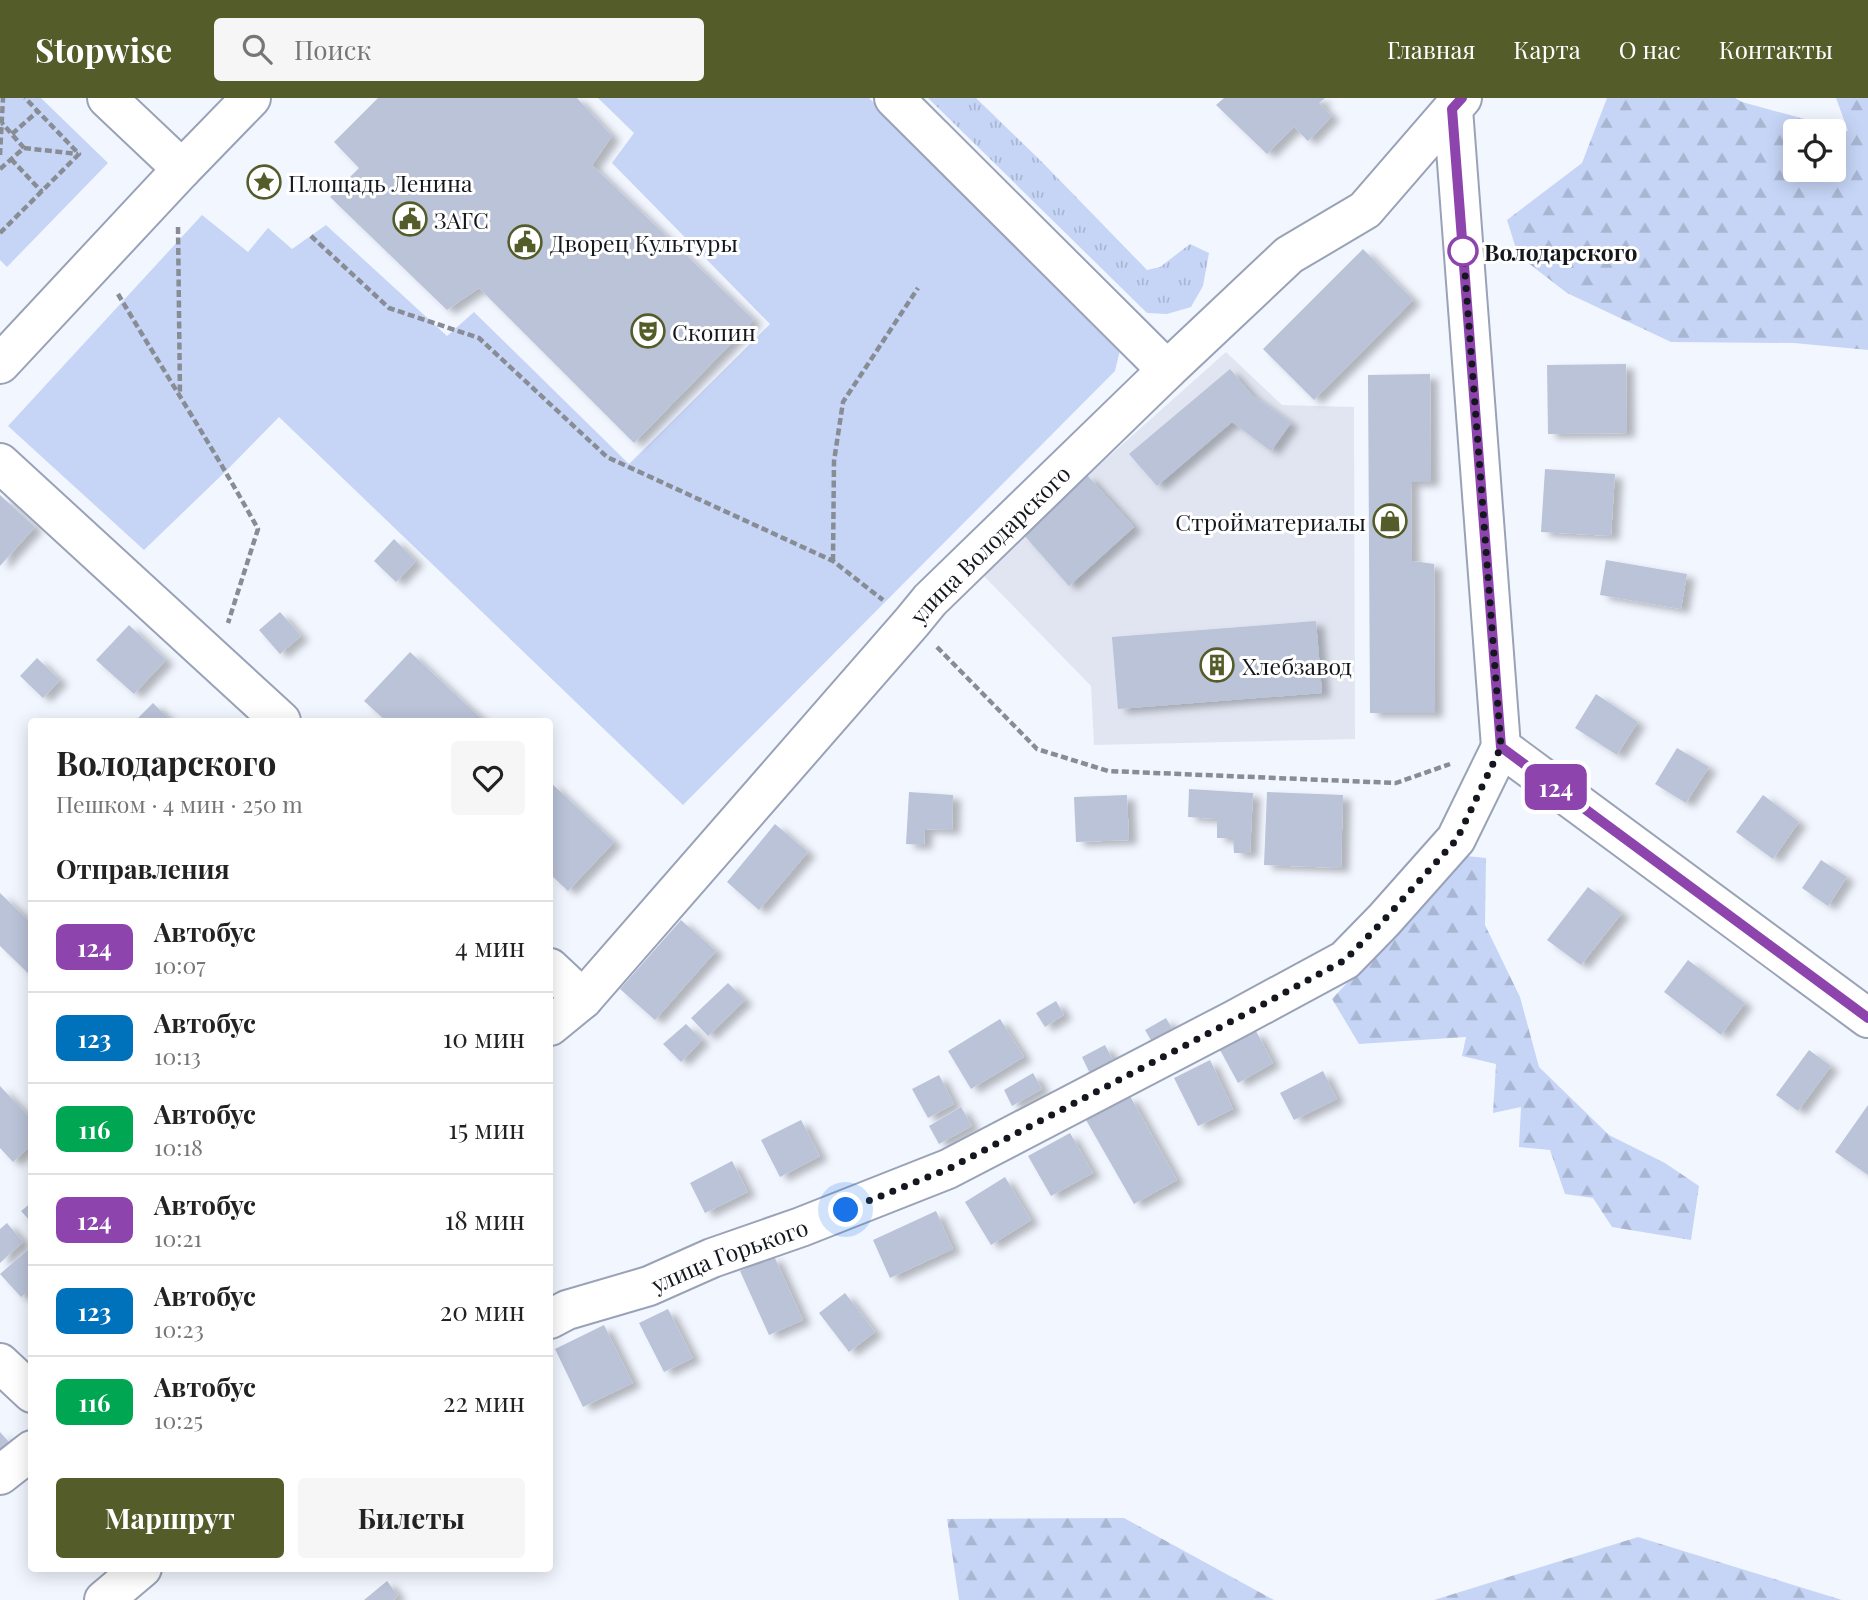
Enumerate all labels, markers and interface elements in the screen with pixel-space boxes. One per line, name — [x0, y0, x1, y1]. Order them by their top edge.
search box — [214, 18, 704, 81]
text: Stopwise — [35, 27, 172, 71]
icon: search — [238, 30, 276, 68]
text: Поиск — [294, 32, 371, 67]
text: Главная — [1387, 33, 1475, 65]
text: Карта — [1513, 33, 1581, 65]
text: О нас — [1619, 33, 1681, 65]
text: Контакты — [1719, 33, 1833, 65]
map controls — [1783, 119, 1846, 182]
button: locate — [1783, 119, 1846, 182]
place icon: Площадь Ленина — [245, 163, 283, 201]
place label: Площадь Ленина — [288, 167, 473, 198]
public building icon: ЗАГС — [391, 200, 429, 238]
place label: ЗАГС — [434, 204, 489, 235]
public building icon: Дворец Культуры — [506, 223, 544, 261]
place label: Дворец Культуры — [550, 227, 738, 258]
marker: Володарского — [1448, 236, 1478, 266]
place label: Володарского — [1484, 236, 1638, 267]
theatre icon: Скопин — [629, 312, 667, 350]
place label: Скопин — [672, 316, 756, 347]
street label: улица Володарского — [901, 457, 1076, 630]
shop icon: Стройматериалы — [1371, 502, 1409, 540]
place label: Стройматериалы — [1175, 506, 1366, 537]
building icon: Хлебзавод — [1198, 646, 1236, 684]
place label: Хлебзавод — [1242, 650, 1352, 681]
text: Володарского — [56, 740, 276, 784]
button: heart — [451, 741, 525, 815]
line badge: 124 — [1516, 764, 1596, 810]
text: 124 — [1539, 771, 1573, 803]
text: Пешком · 4 мин · 250 m — [56, 788, 303, 819]
text: Отправления — [56, 851, 230, 886]
text: Автобус — [154, 914, 256, 949]
text: 4 мин — [455, 929, 525, 964]
text: 124 — [77, 931, 112, 963]
text: 10:07 — [154, 949, 206, 980]
text: Автобус — [154, 1005, 256, 1040]
text: 10 мин — [443, 1020, 525, 1055]
text: 123 — [78, 1022, 111, 1054]
text: 10:13 — [154, 1040, 201, 1071]
text: Автобус — [154, 1096, 256, 1131]
text: 15 мин — [448, 1111, 525, 1146]
text: 116 — [79, 1113, 110, 1145]
text: 10:18 — [154, 1131, 203, 1162]
text: Автобус — [154, 1187, 256, 1222]
your location — [828, 1192, 863, 1227]
text: 18 мин — [445, 1202, 525, 1237]
text: 124 — [77, 1204, 112, 1236]
street label: улица Горького — [645, 1210, 812, 1299]
text: 10:21 — [154, 1222, 202, 1253]
text: Автобус — [154, 1278, 256, 1313]
text: 20 мин — [440, 1293, 525, 1328]
text: 123 — [78, 1295, 111, 1327]
text: 10:23 — [154, 1313, 204, 1344]
text: Автобус — [154, 1369, 256, 1404]
text: 22 мин — [443, 1384, 525, 1419]
text: 116 — [79, 1386, 110, 1418]
text: 10:25 — [154, 1404, 203, 1435]
button: Маршрут — [56, 1478, 284, 1558]
button: Билеты — [298, 1478, 525, 1558]

